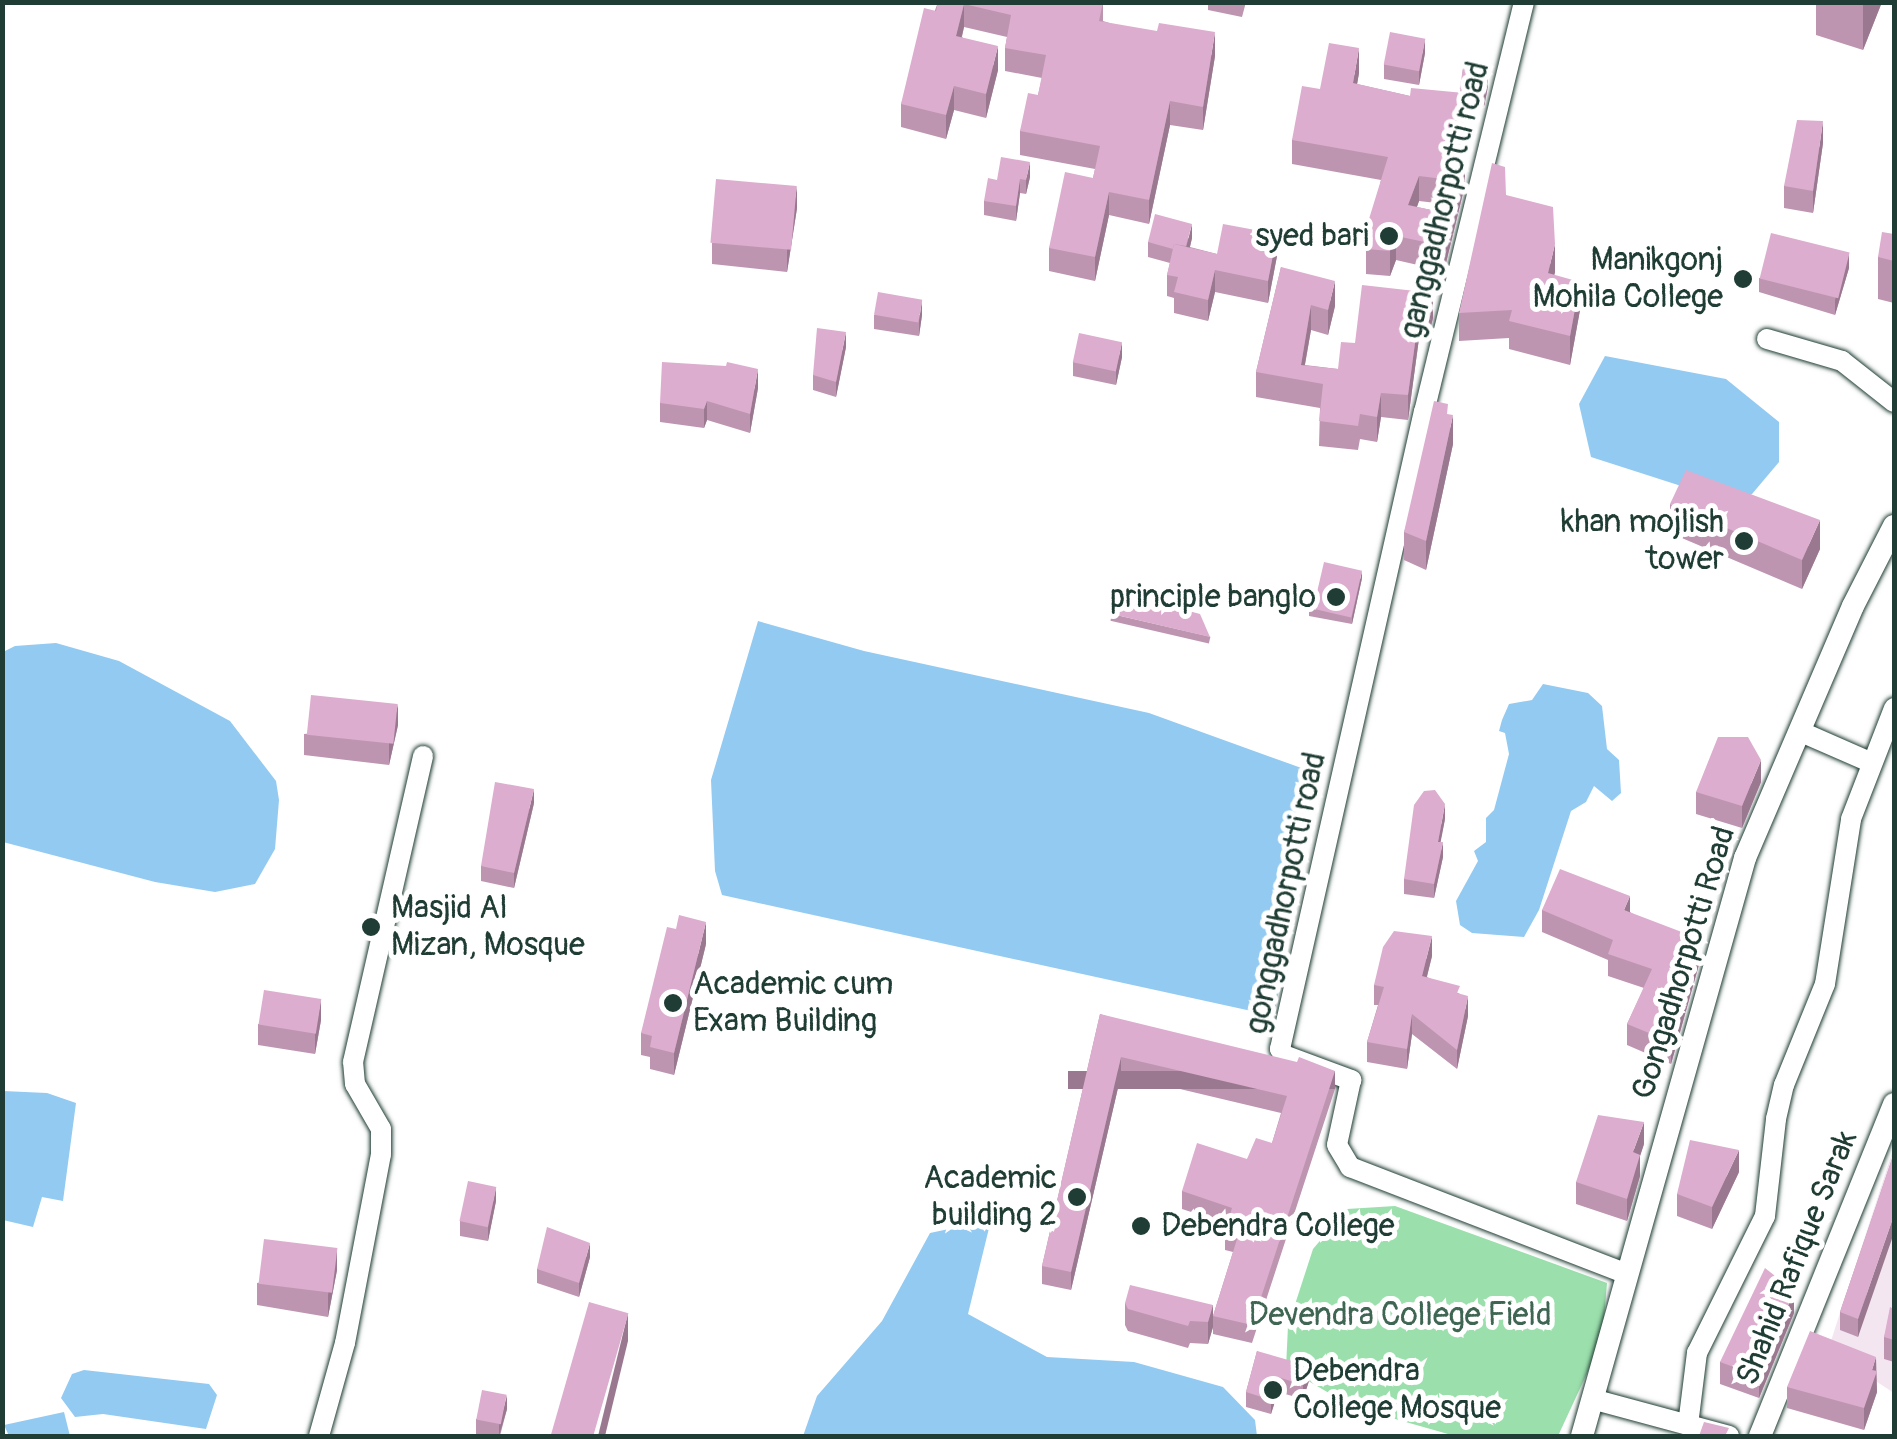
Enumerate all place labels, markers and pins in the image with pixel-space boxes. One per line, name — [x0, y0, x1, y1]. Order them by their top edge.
place label: syed bari — [1255, 217, 1369, 255]
marker: syed bari — [1378, 225, 1400, 247]
place label: Manikgonj Mohila College — [1533, 242, 1723, 317]
marker: Manikgonj Mohila College — [1732, 268, 1754, 290]
place label: khan mojlish tower — [1561, 504, 1724, 579]
marker: khan mojlish tower — [1733, 530, 1755, 552]
place label: principle banglo — [1110, 578, 1316, 616]
marker: principle banglo — [1325, 586, 1347, 608]
place label: Masjid Al Mizan, Mosque — [391, 890, 585, 965]
marker: Masjid Al Mizan, Mosque — [360, 916, 382, 938]
place label: Academic cum Exam Building — [693, 966, 893, 1041]
marker: Academic cum Exam Building — [662, 992, 684, 1014]
place label: Academic building 2 — [923, 1160, 1057, 1235]
marker: Academic building 2 — [1066, 1186, 1088, 1208]
place label: Debendra College — [1161, 1207, 1395, 1245]
marker: Debendra College — [1130, 1215, 1152, 1237]
place label: Debendra College Mosque — [1293, 1353, 1501, 1428]
marker: Debendra College Mosque — [1262, 1379, 1284, 1401]

